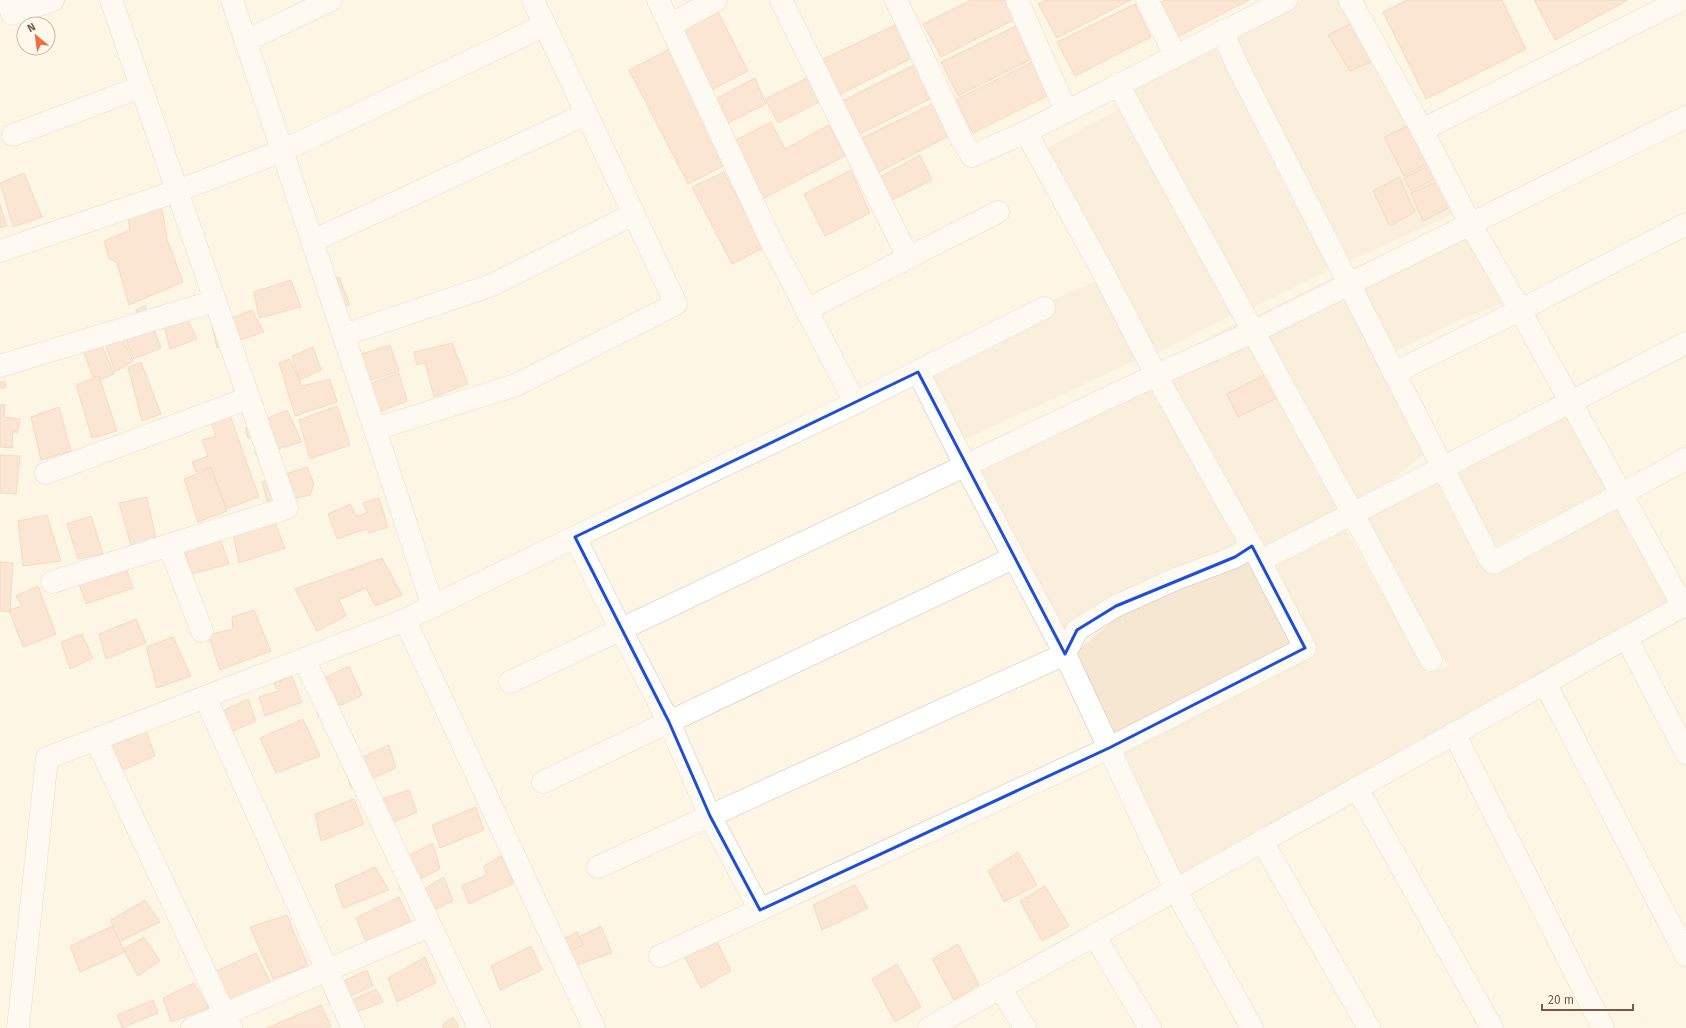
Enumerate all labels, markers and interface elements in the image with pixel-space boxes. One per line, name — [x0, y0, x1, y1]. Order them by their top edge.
north arrow — [16, 16, 56, 56]
text: N — [25, 20, 38, 35]
scale bar — [1542, 986, 1633, 1012]
text: 20 m — [1548, 993, 1574, 1007]

